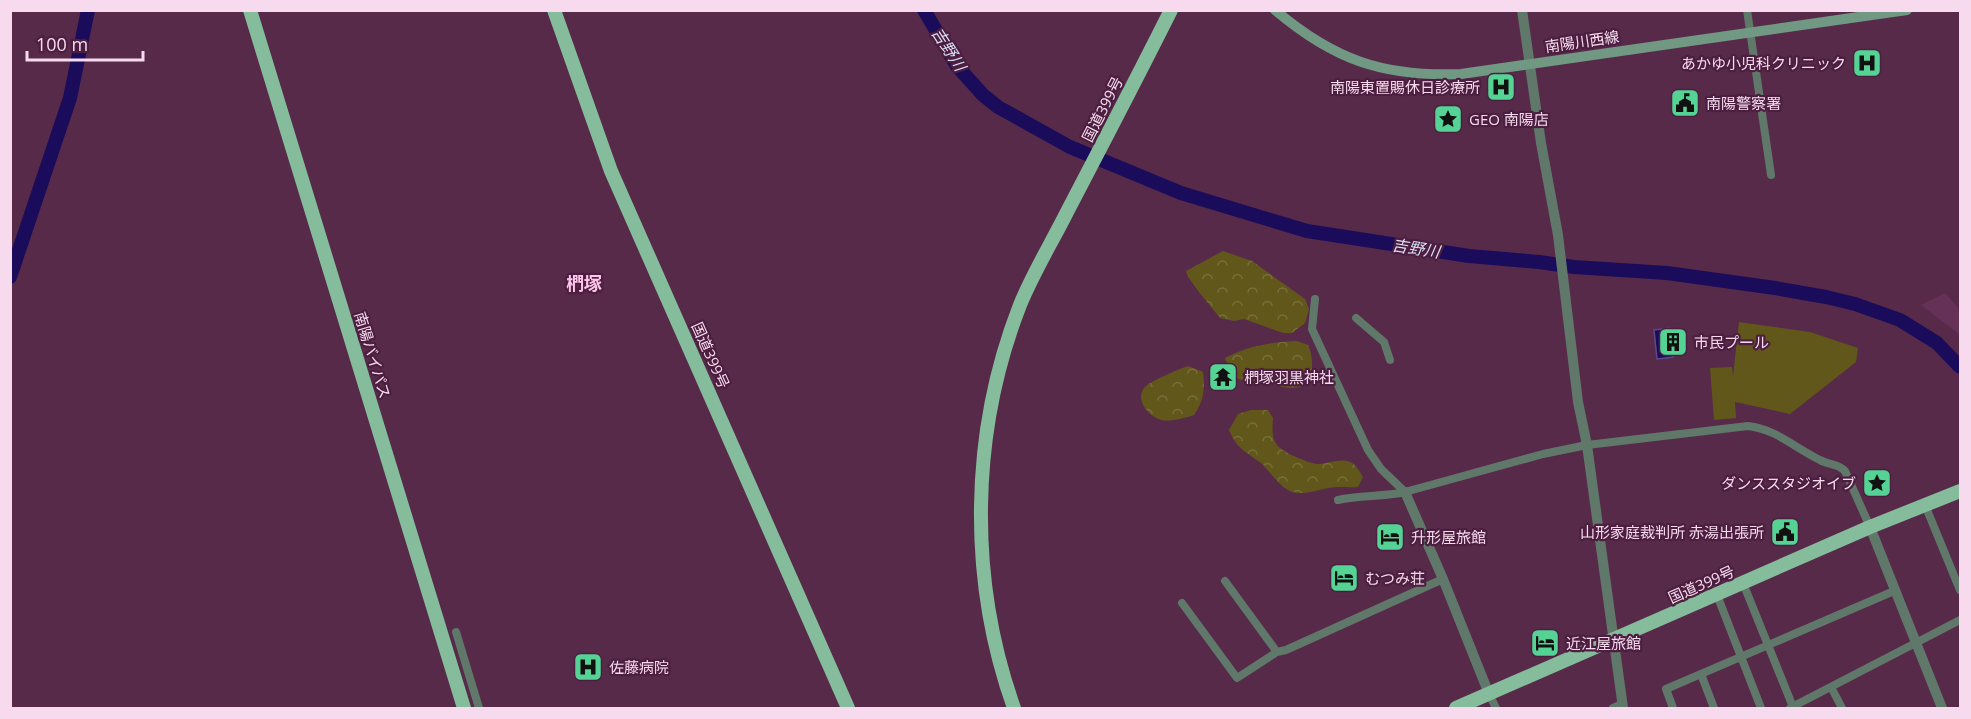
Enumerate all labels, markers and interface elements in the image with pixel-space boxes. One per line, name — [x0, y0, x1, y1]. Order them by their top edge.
water label: 吉野川 — [927, 23, 972, 77]
scale bar — [27, 24, 142, 62]
street label: 南陽川西線 — [1543, 26, 1621, 56]
text: 100 m — [36, 32, 88, 56]
hospital icon: あかゆ小児科クリニック — [1851, 47, 1883, 79]
place label: あかゆ小児科クリニック — [1681, 53, 1846, 73]
hospital icon: 南陽東置賜休日診療所 — [1485, 71, 1517, 103]
street label: 国道399号 — [1077, 73, 1127, 145]
place label: 南陽東置賜休日診療所 — [1330, 77, 1480, 97]
public building icon: 南陽警察署 — [1669, 87, 1701, 119]
place label: 南陽警察署 — [1706, 93, 1781, 113]
place icon: GEO 南陽店 — [1432, 103, 1464, 135]
place label: GEO 南陽店 — [1469, 109, 1549, 129]
water label: 吉野川 — [1391, 233, 1443, 263]
district label: 椚塚 — [566, 271, 602, 295]
street label: 南陽バイパス — [350, 309, 396, 401]
street label: 国道399号 — [687, 319, 735, 391]
building icon: 市民プール — [1657, 326, 1689, 358]
place label: 市民プール — [1694, 332, 1769, 352]
temple icon: 椚塚羽黒神社 — [1207, 361, 1239, 393]
place label: 椚塚羽黒神社 — [1244, 367, 1334, 387]
place icon: ダンススタジオイブ — [1861, 467, 1893, 499]
place label: ダンススタジオイブ — [1721, 473, 1856, 493]
public building icon: 山形家庭裁判所 赤湯出張所 — [1769, 516, 1801, 548]
hotel icon: 升形屋旅館 — [1374, 521, 1406, 553]
place label: 山形家庭裁判所 赤湯出張所 — [1580, 522, 1764, 542]
place label: 升形屋旅館 — [1411, 527, 1486, 547]
street label: 国道399号 — [1665, 560, 1737, 608]
hotel icon: むつみ荘 — [1328, 562, 1360, 594]
place label: むつみ荘 — [1365, 568, 1425, 588]
hotel icon: 近江屋旅館 — [1529, 627, 1561, 659]
place label: 近江屋旅館 — [1566, 633, 1641, 653]
hospital icon: 佐藤病院 — [572, 651, 604, 683]
place label: 佐藤病院 — [609, 657, 669, 677]

